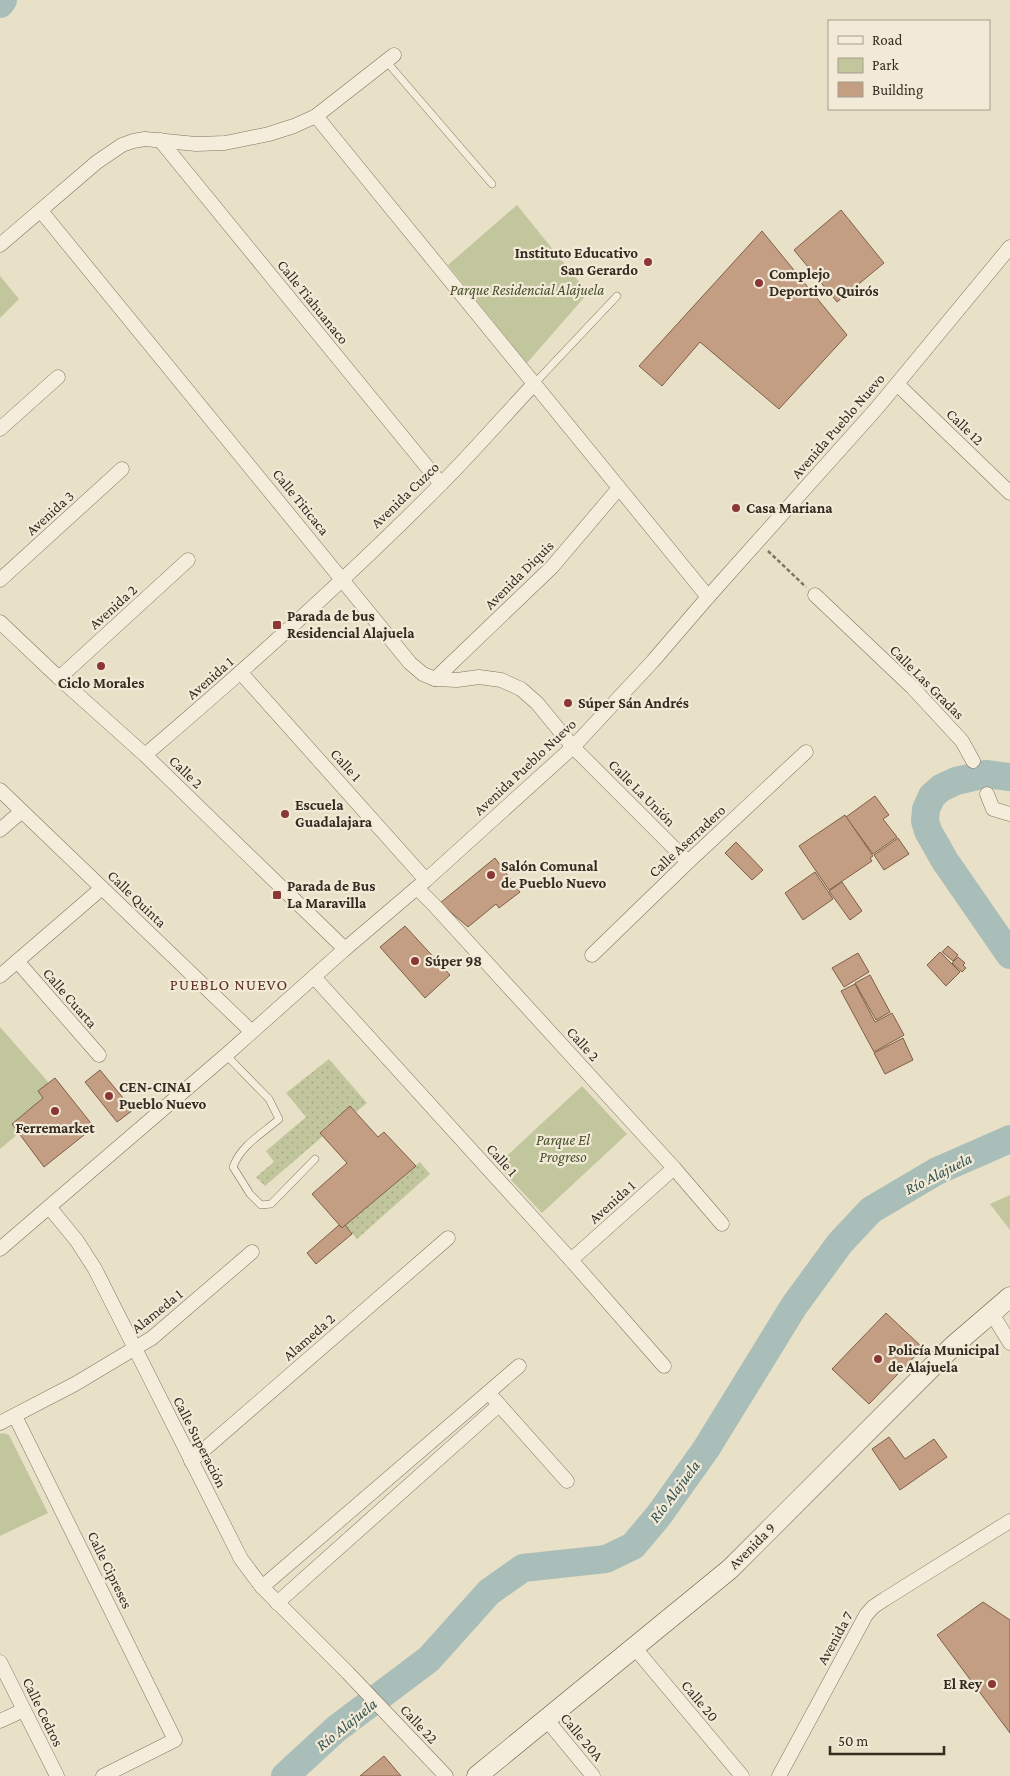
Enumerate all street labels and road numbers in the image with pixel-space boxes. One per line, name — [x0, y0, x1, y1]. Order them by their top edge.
street label: Calle Tiahuanaco — [274, 257, 352, 347]
street label: Avenida Pueblo Nuevo — [788, 370, 888, 482]
street label: Calle 12 — [943, 406, 987, 448]
street label: Avenida Cuzco — [368, 459, 442, 531]
street label: Calle Titicaca — [270, 466, 333, 538]
street label: Avenida 3 — [23, 488, 77, 538]
street label: Avenida Diquis — [481, 537, 557, 613]
street label: Avenida 2 — [86, 582, 140, 632]
street label: Calle Las Gradas — [887, 642, 967, 722]
street label: Avenida 1 — [184, 654, 236, 702]
street label: Avenida Pueblo Nuevo — [471, 716, 579, 818]
street label: Calle 1 — [327, 746, 365, 784]
street label: Calle 2 — [166, 752, 206, 792]
street label: Calle La Unión — [605, 756, 679, 830]
street label: Calle Aserradero — [646, 802, 728, 880]
street label: Calle Quinta — [105, 867, 170, 931]
street label: Calle Cuarta — [40, 965, 100, 1031]
street label: Calle 2 — [564, 1024, 602, 1064]
street label: Calle 1 — [483, 1141, 521, 1179]
street label: Avenida 1 — [586, 1177, 638, 1227]
street label: Alameda 1 — [128, 1286, 186, 1336]
street label: Alameda 2 — [280, 1310, 338, 1364]
street label: Calle Superación — [169, 1394, 230, 1491]
street label: Avenida 9 — [726, 1520, 778, 1572]
street label: Calle Cipreses — [84, 1529, 136, 1612]
street label: Avenida 7 — [814, 1609, 856, 1667]
street label: Calle Cedros — [19, 1675, 67, 1749]
street label: Calle 20 — [678, 1677, 722, 1725]
street label: Calle 22 — [397, 1701, 441, 1747]
street label: Calle 20A — [558, 1710, 607, 1764]

